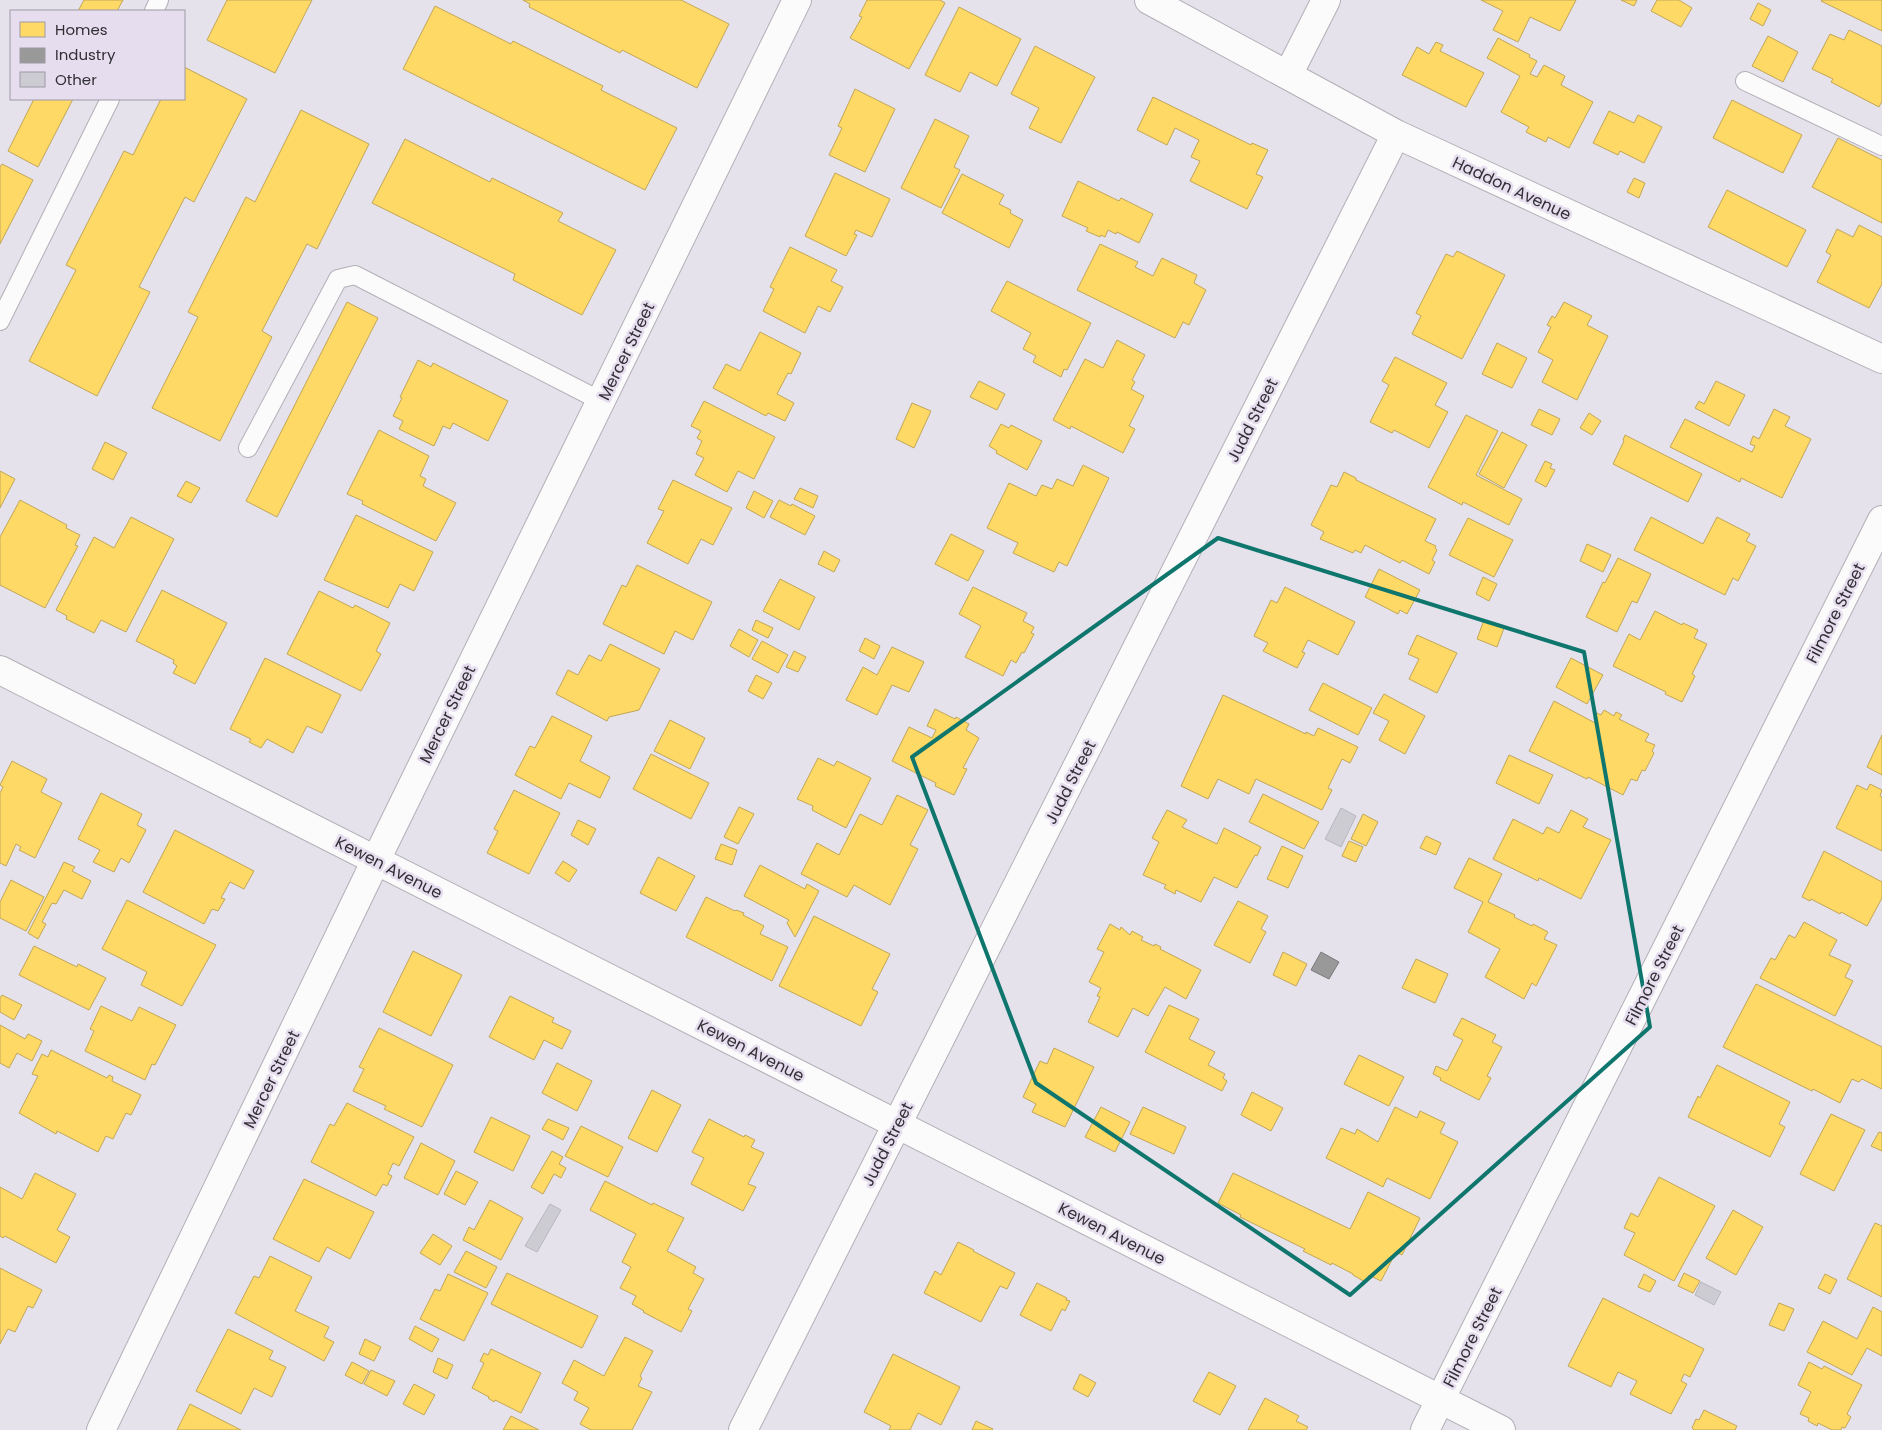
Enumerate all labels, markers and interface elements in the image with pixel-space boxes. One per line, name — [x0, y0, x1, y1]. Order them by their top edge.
legend — [10, 10, 185, 100]
text: Homes — [55, 19, 108, 40]
text: Industry — [55, 44, 116, 65]
text: Other — [55, 69, 97, 90]
street label: Haddon Avenue — [1449, 151, 1575, 226]
street label: Mercer Street — [593, 298, 660, 404]
street label: Judd Street — [1221, 374, 1284, 466]
street label: Filmore Street — [1800, 559, 1871, 667]
street label: Mercer Street — [414, 661, 481, 767]
street label: Judd Street — [1039, 736, 1102, 828]
street label: Kewen Avenue — [331, 831, 446, 904]
street label: Filmore Street — [1619, 921, 1690, 1029]
street label: Kewen Avenue — [693, 1014, 808, 1087]
street label: Mercer Street — [238, 1026, 305, 1132]
street label: Judd Street — [856, 1098, 919, 1190]
street label: Kewen Avenue — [1054, 1197, 1169, 1270]
street label: Filmore Street — [1437, 1283, 1508, 1391]

